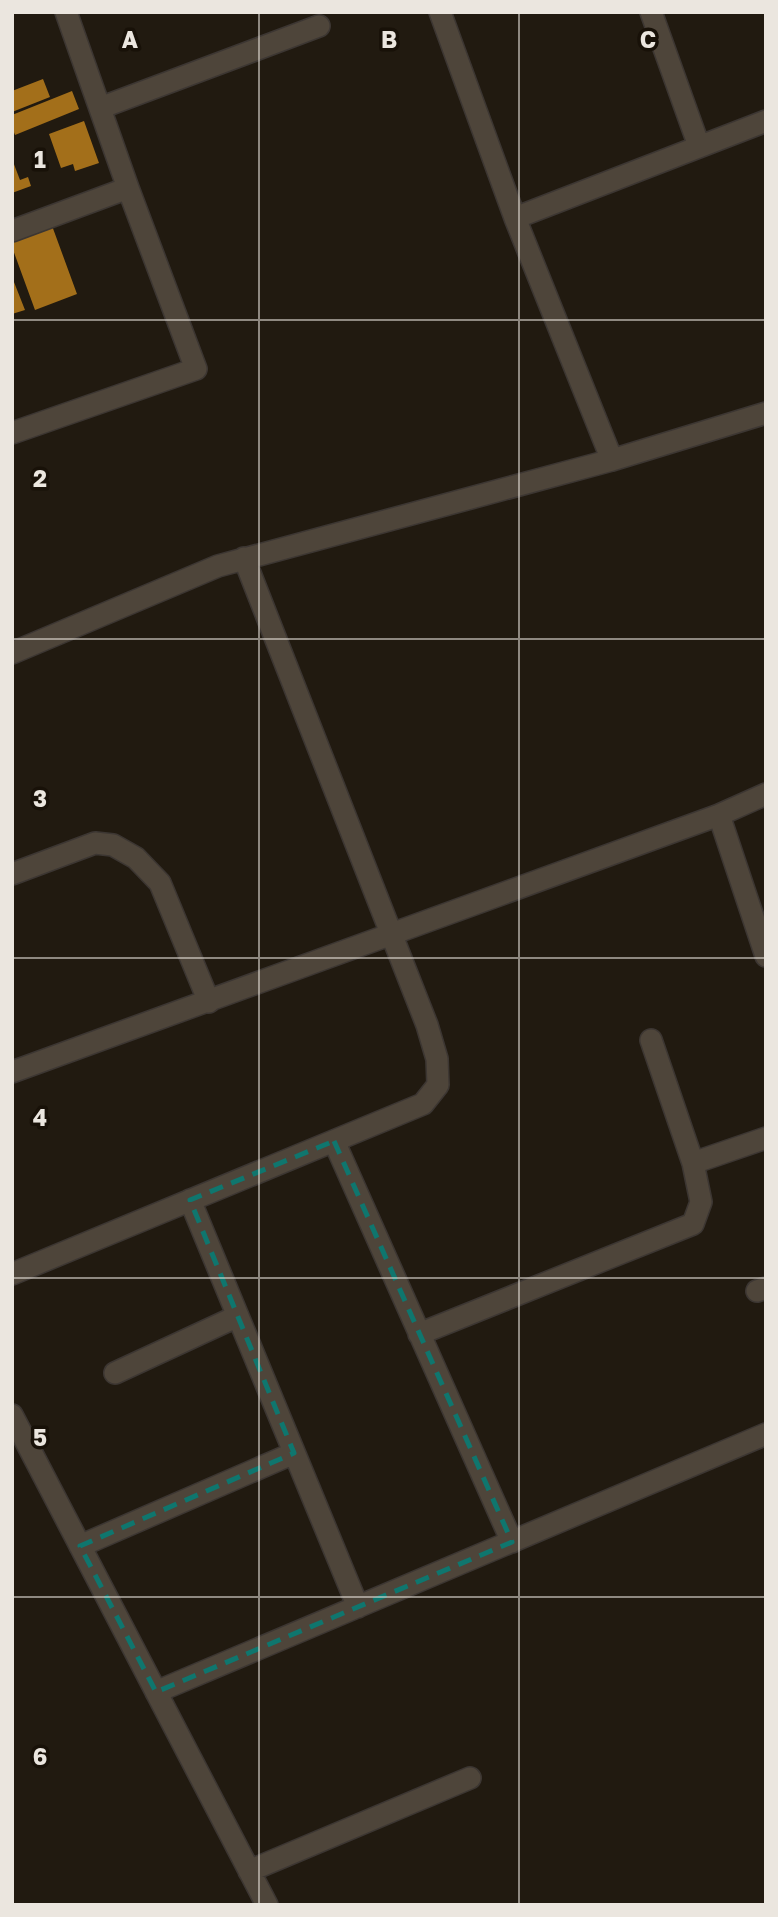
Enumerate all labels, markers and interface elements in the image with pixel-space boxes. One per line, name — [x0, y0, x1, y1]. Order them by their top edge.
text: A — [122, 25, 139, 53]
text: B — [381, 25, 397, 53]
text: C — [640, 25, 656, 53]
text: 1 — [34, 145, 46, 173]
text: 2 — [33, 464, 47, 492]
text: 3 — [33, 784, 47, 812]
text: 4 — [33, 1103, 47, 1131]
text: 5 — [33, 1423, 47, 1451]
text: 6 — [33, 1742, 47, 1770]

